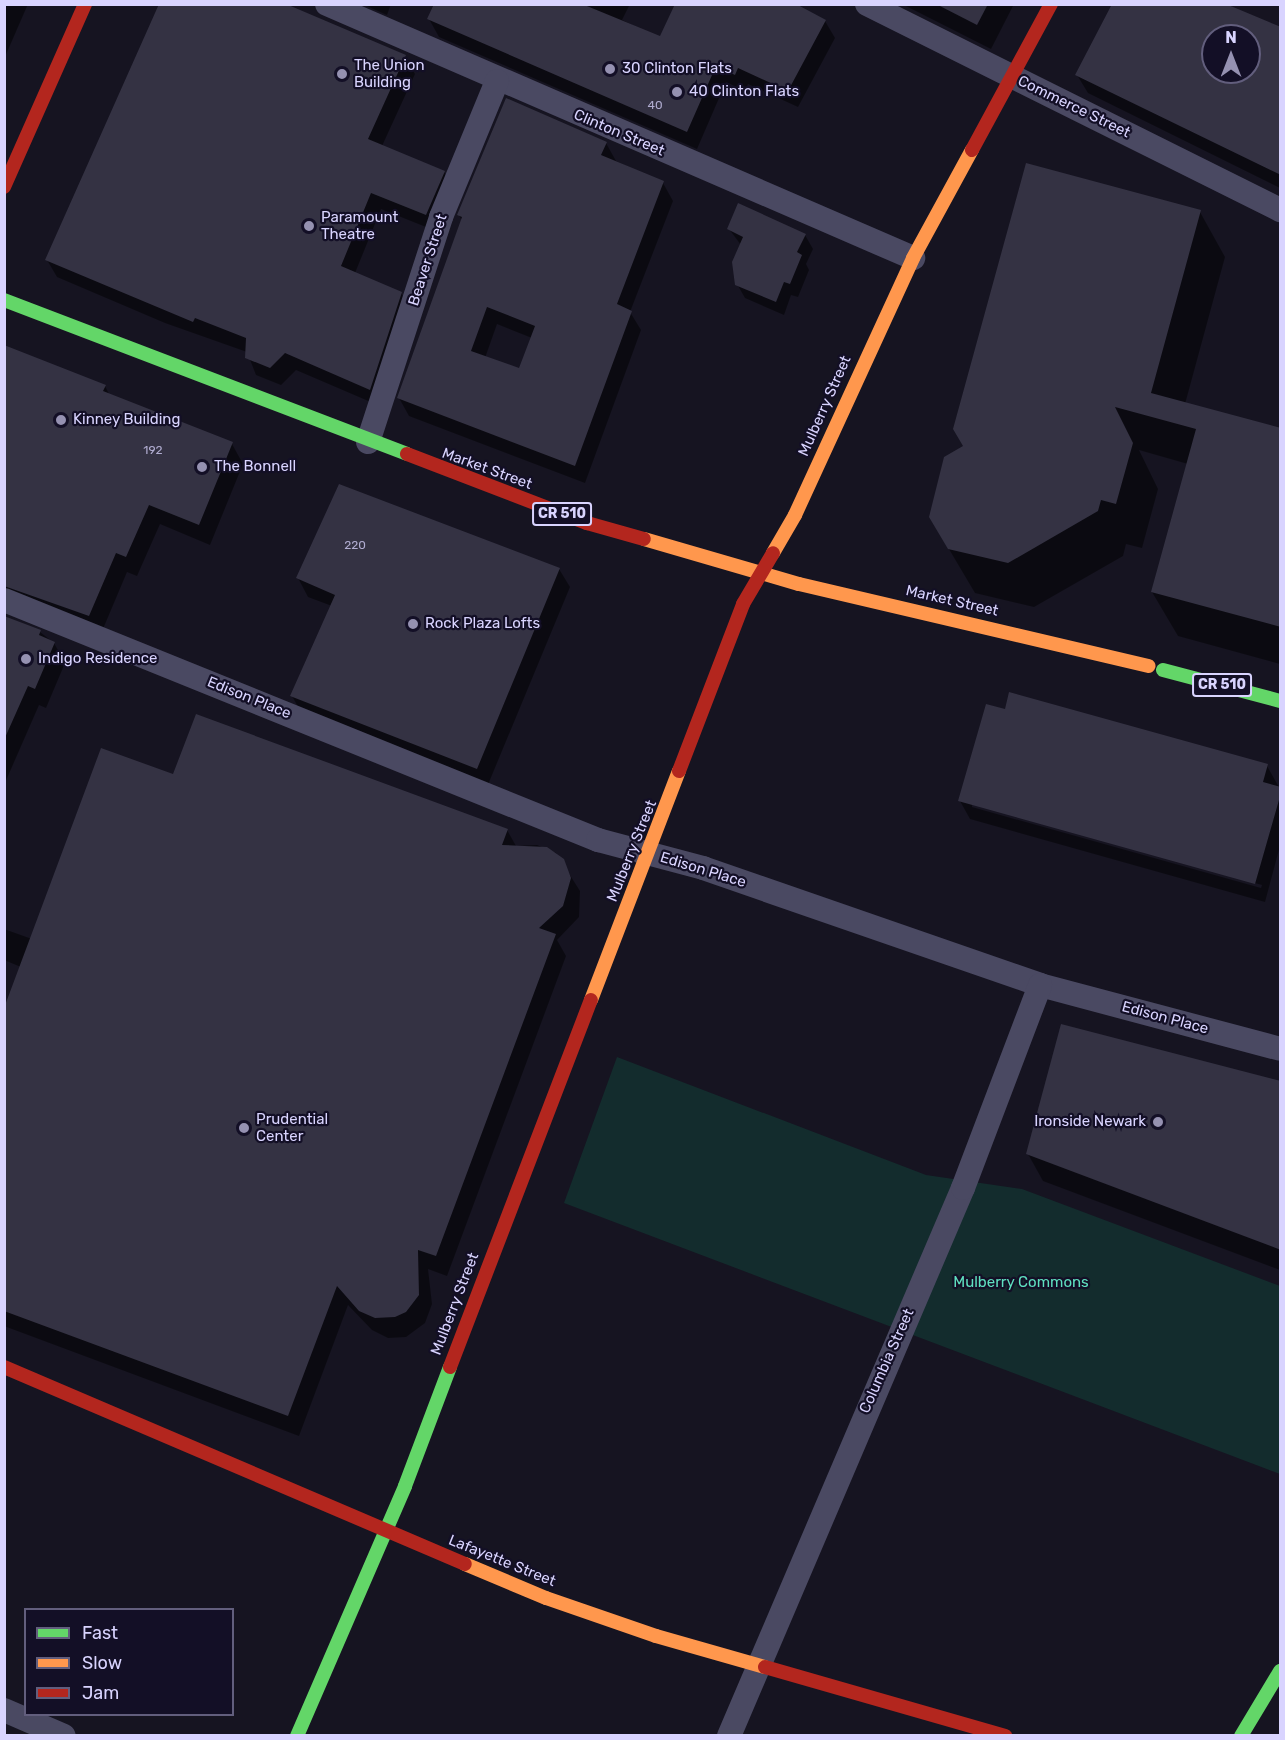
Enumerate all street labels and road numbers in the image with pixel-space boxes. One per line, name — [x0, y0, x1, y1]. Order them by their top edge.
street label: Commerce Street — [1015, 72, 1133, 142]
street label: Clinton Street — [571, 106, 667, 160]
street label: Beaver Street — [405, 212, 451, 308]
street label: Mulberry Street — [795, 353, 855, 459]
street label: Market Street — [440, 444, 534, 494]
road number: CR 510 — [532, 503, 592, 525]
street label: Market Street — [904, 582, 1000, 620]
street label: Edison Place — [204, 673, 294, 723]
road number: CR 510 — [1192, 674, 1252, 696]
street label: Mulberry Street — [603, 797, 661, 905]
street label: Edison Place — [658, 848, 748, 892]
street label: Edison Place — [1120, 998, 1210, 1038]
street label: Mulberry Street — [427, 1250, 483, 1358]
street label: Columbia Street — [856, 1306, 918, 1416]
street label: Lafayette Street — [446, 1531, 558, 1591]

